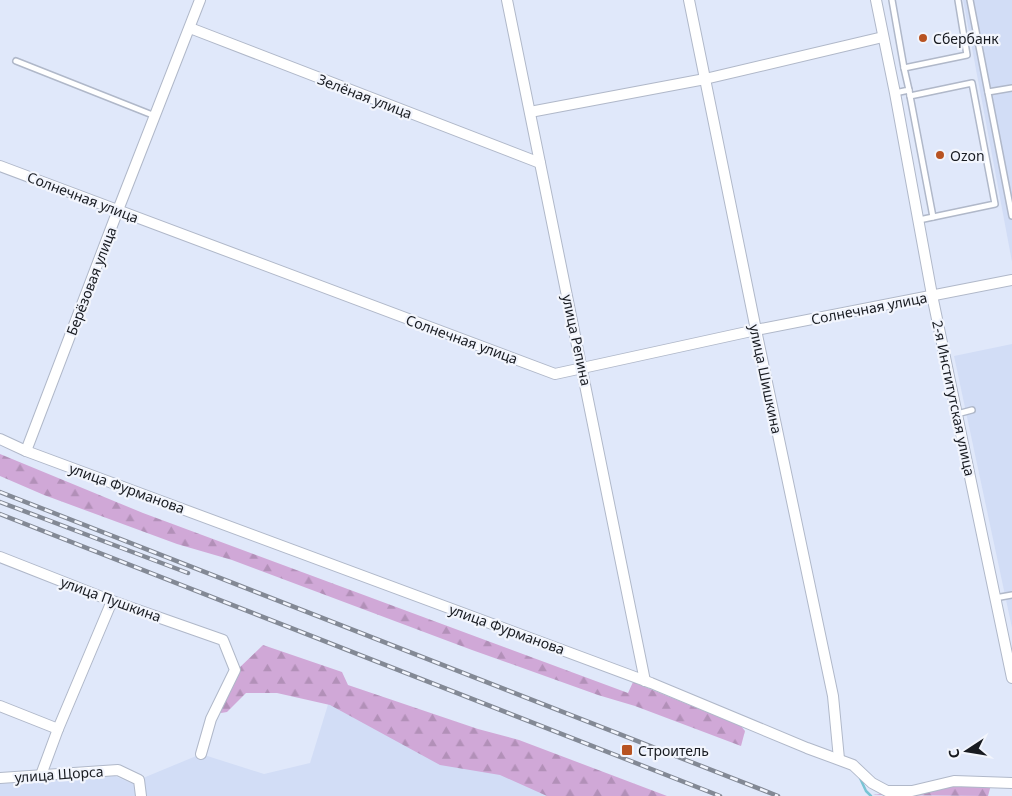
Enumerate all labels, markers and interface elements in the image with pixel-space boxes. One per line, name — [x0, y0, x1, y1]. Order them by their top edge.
place label: Сбербанк — [933, 29, 999, 48]
marker: Сбербанк — [917, 32, 929, 44]
street label: Зелёная улица — [315, 69, 415, 123]
place label: Ozon — [950, 146, 985, 165]
marker: Ozon — [934, 149, 946, 161]
street label: Солнечная улица — [25, 167, 141, 227]
street label: Берёзовая улица — [62, 224, 120, 338]
street label: Солнечная улица — [809, 287, 929, 329]
street label: улица Репина — [558, 293, 596, 387]
street label: Солнечная улица — [403, 310, 521, 368]
street label: 2-я Институтская улица — [928, 318, 980, 478]
street label: улица Шишкина — [745, 322, 787, 436]
street label: улица Фурманова — [67, 458, 187, 518]
street label: улица Пушкина — [58, 572, 164, 626]
street label: улица Фурманова — [447, 599, 567, 659]
north arrow — [942, 726, 992, 776]
place label: Строитель — [638, 741, 709, 760]
marker: Строитель — [620, 743, 634, 757]
text: С — [944, 747, 964, 760]
street label: улица Щорса — [14, 761, 104, 787]

